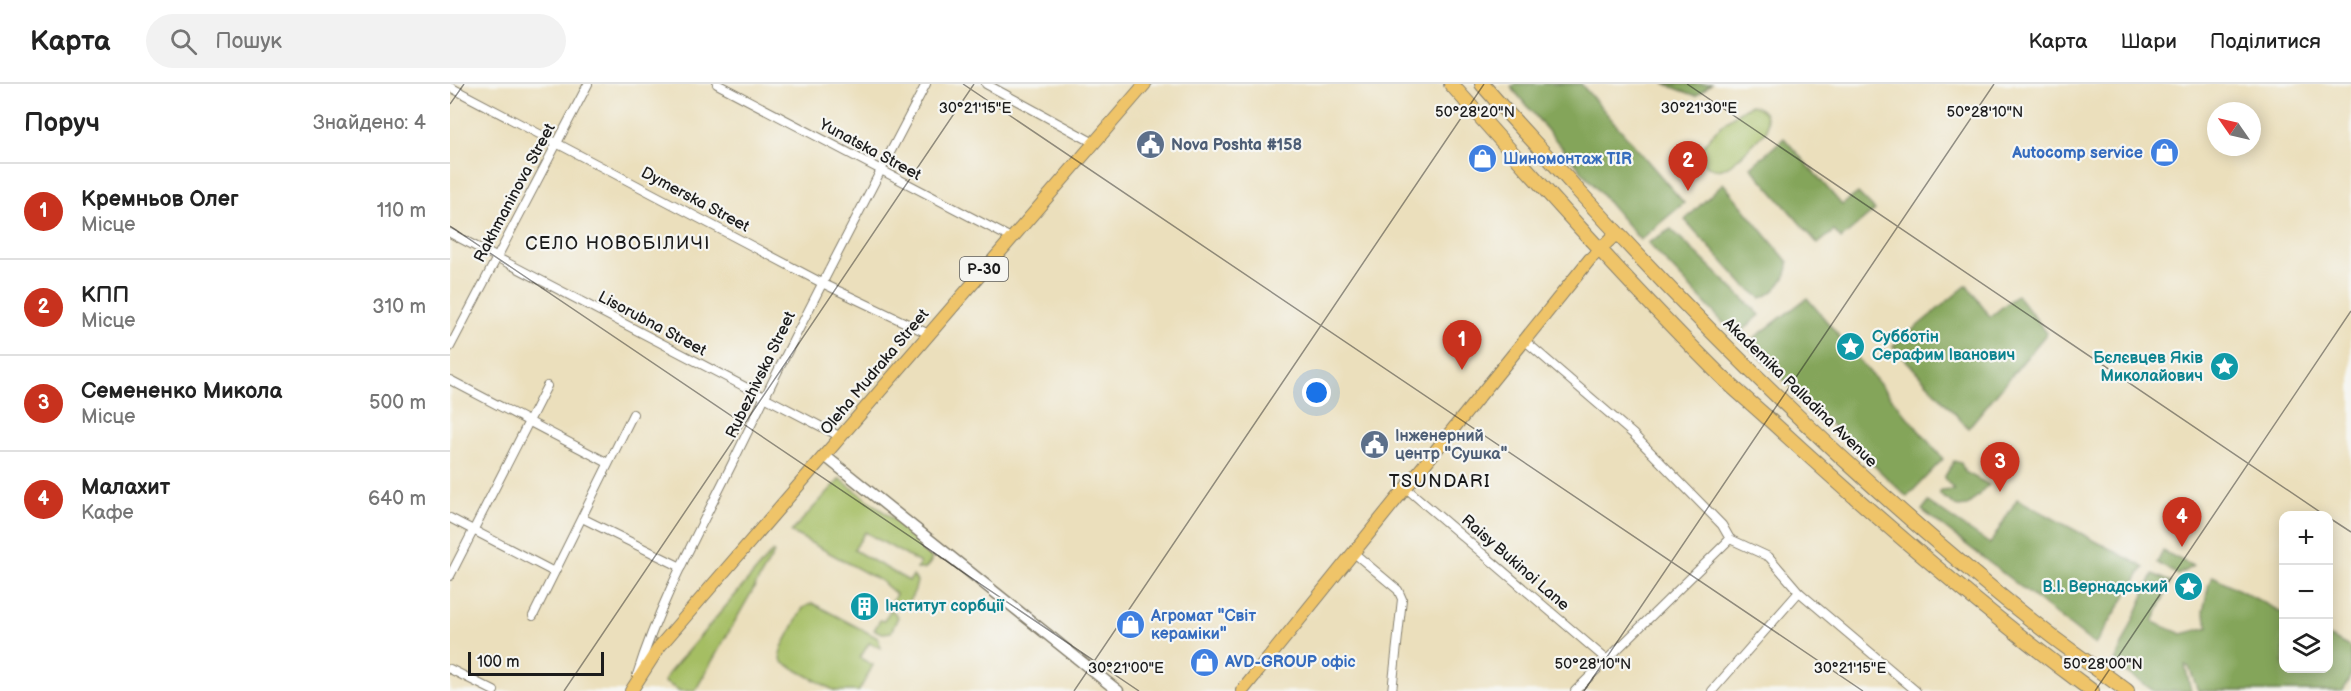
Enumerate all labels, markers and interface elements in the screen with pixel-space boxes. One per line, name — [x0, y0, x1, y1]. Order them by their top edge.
search box — [146, 14, 566, 68]
text: Карта — [30, 25, 110, 58]
icon: search — [167, 25, 200, 58]
text: Пошук — [215, 28, 282, 55]
text: Карта — [2028, 29, 2088, 54]
text: Шари — [2121, 29, 2177, 54]
text: Поділитися — [2210, 29, 2321, 54]
text: 30°21'15"E — [939, 99, 1011, 118]
text: 30°21'30"E — [1661, 99, 1737, 118]
north arrow — [2207, 102, 2261, 156]
text: 50°28'20"N — [1435, 103, 1515, 122]
text: 50°28'10"N — [1947, 103, 2023, 122]
text: Поруч — [24, 108, 100, 139]
text: Знайдено: 4 — [313, 111, 426, 135]
street label: Yunatska Street — [815, 115, 924, 185]
street label: Rakhmaninova Street — [470, 120, 560, 266]
public building icon: Nova Poshta #158 — [1134, 129, 1166, 161]
place label: Nova Poshta #158 — [1171, 136, 1302, 155]
shop icon: Autocomp service — [2148, 137, 2180, 169]
pin: 2 — [1668, 141, 1708, 191]
shop icon: Шиномонтаж TIR — [1466, 143, 1498, 175]
place label: Autocomp service — [2011, 144, 2143, 163]
place label: Шиномонтаж TIR — [1503, 150, 1632, 169]
street label: Dymerska Street — [638, 163, 752, 237]
text: Кремньов Олег — [81, 186, 239, 213]
text: 1 — [39, 199, 48, 223]
text: 110 m — [377, 199, 426, 223]
text: Місце — [81, 213, 135, 237]
district label: СЕЛО НОВОБІЛИЧІ — [525, 233, 711, 254]
road number: Р-30 — [960, 257, 1008, 281]
text: КПП — [81, 282, 129, 309]
street label: Lisorubna Street — [595, 288, 709, 361]
text: 2 — [38, 295, 49, 319]
text: 310 m — [372, 295, 426, 319]
street label: Oleha Mudraka Street — [817, 305, 933, 439]
street label: Rubezhivska Street — [722, 308, 800, 441]
text: Місце — [81, 309, 135, 333]
street label: Akademika Palladina Avenue — [1719, 314, 1881, 472]
pin: 1 — [1442, 320, 1482, 370]
place label: Субботін Серафим Іванович — [1872, 328, 2015, 365]
place icon: Субботін Серафим Іванович — [1835, 330, 1867, 362]
place label: Бєлєвцев Яків Миколайович — [2093, 349, 2203, 386]
place icon: Бєлєвцев Яків Миколайович — [2208, 351, 2240, 383]
text: Семененко Микола — [81, 378, 282, 405]
your location — [1302, 378, 1331, 407]
text: 3 — [38, 391, 49, 415]
text: 500 m — [369, 391, 426, 415]
text: Місце — [81, 405, 135, 429]
place label: Інженерний центр "Сушка" — [1395, 427, 1508, 464]
public building icon: Інженерний центр "Сушка" — [1358, 429, 1390, 461]
pin: 3 — [1980, 442, 2020, 492]
district label: TSUNDARI — [1389, 471, 1491, 492]
text: Малахит — [81, 474, 170, 501]
text: 4 — [38, 487, 49, 511]
text: 640 m — [368, 487, 426, 511]
pin: 4 — [2162, 498, 2202, 547]
text: Кафе — [81, 501, 134, 525]
street label: Raisy Bukinoi Lane — [1457, 511, 1573, 615]
map controls — [2279, 511, 2333, 673]
button: + — [2279, 511, 2333, 565]
button: − — [2279, 565, 2333, 619]
place icon: В.І. Вернадський — [2173, 571, 2205, 603]
place label: В.І. Вернадський — [2042, 578, 2168, 597]
building icon: Інститут сорбції — [848, 590, 880, 622]
place label: Інститут сорбції — [885, 597, 1005, 616]
place label: Агромат "Світ кераміки" — [1150, 607, 1256, 644]
shop icon: Агромат "Світ кераміки" — [1114, 609, 1146, 641]
button: layers — [2279, 619, 2333, 673]
shop icon: AVD-GROUP офіс — [1188, 646, 1220, 678]
scale bar — [468, 649, 604, 676]
text: 100 m — [477, 653, 520, 672]
place label: AVD-GROUP офіс — [1224, 653, 1356, 672]
text: 50°28'10"N — [1555, 655, 1631, 674]
text: 50°28'00"N — [2063, 655, 2143, 674]
text: 30°21'00"E — [1088, 659, 1164, 678]
text: 30°21'15"E — [1814, 659, 1886, 678]

